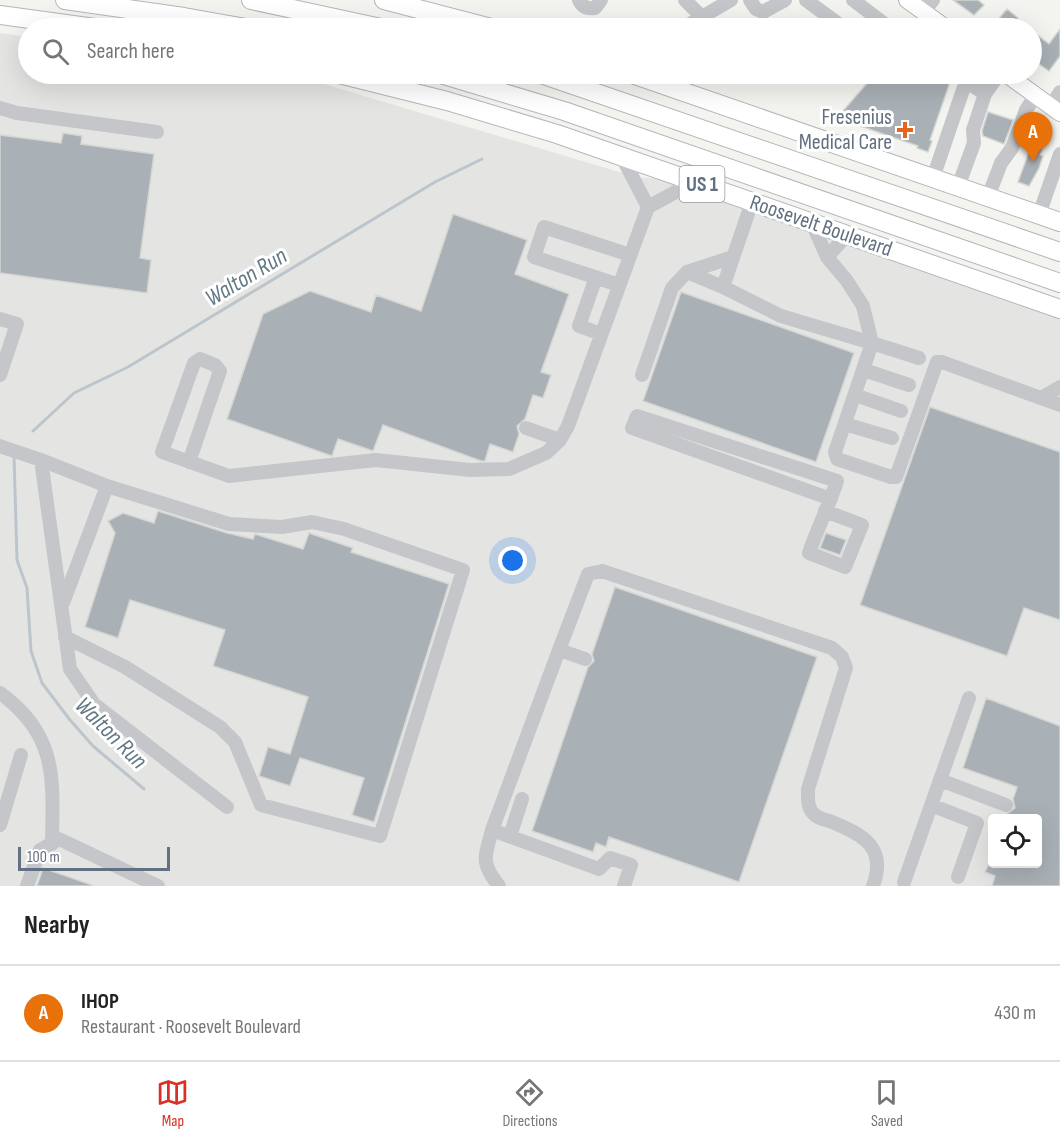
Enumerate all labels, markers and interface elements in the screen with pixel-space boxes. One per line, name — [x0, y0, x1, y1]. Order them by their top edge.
search box — [18, 18, 1042, 84]
icon: search — [39, 35, 72, 68]
text: Search here — [87, 38, 174, 65]
place label: Fresenius Medical Care — [799, 104, 892, 156]
pin: A — [1014, 112, 1052, 162]
marker: Fresenius Medical Care — [896, 121, 914, 139]
road number: US 1 — [680, 166, 724, 202]
street label: Roosevelt Boulevard — [746, 189, 896, 263]
water label: Walton Run — [200, 241, 292, 313]
your location — [498, 546, 527, 575]
water label: Walton Run — [69, 691, 153, 775]
map controls — [988, 814, 1042, 868]
button: locate — [988, 814, 1042, 868]
scale bar — [18, 844, 170, 872]
text: 100 m — [27, 848, 60, 867]
text: Nearby — [24, 910, 90, 941]
text: IHOP — [81, 988, 119, 1015]
text: A — [39, 1001, 48, 1025]
text: 430 m — [994, 1001, 1036, 1025]
text: Restaurant · Roosevelt Boulevard — [81, 1015, 301, 1039]
tab: Map — [156, 1076, 189, 1131]
tab: Directions — [502, 1076, 557, 1131]
tab: Saved — [870, 1076, 903, 1131]

